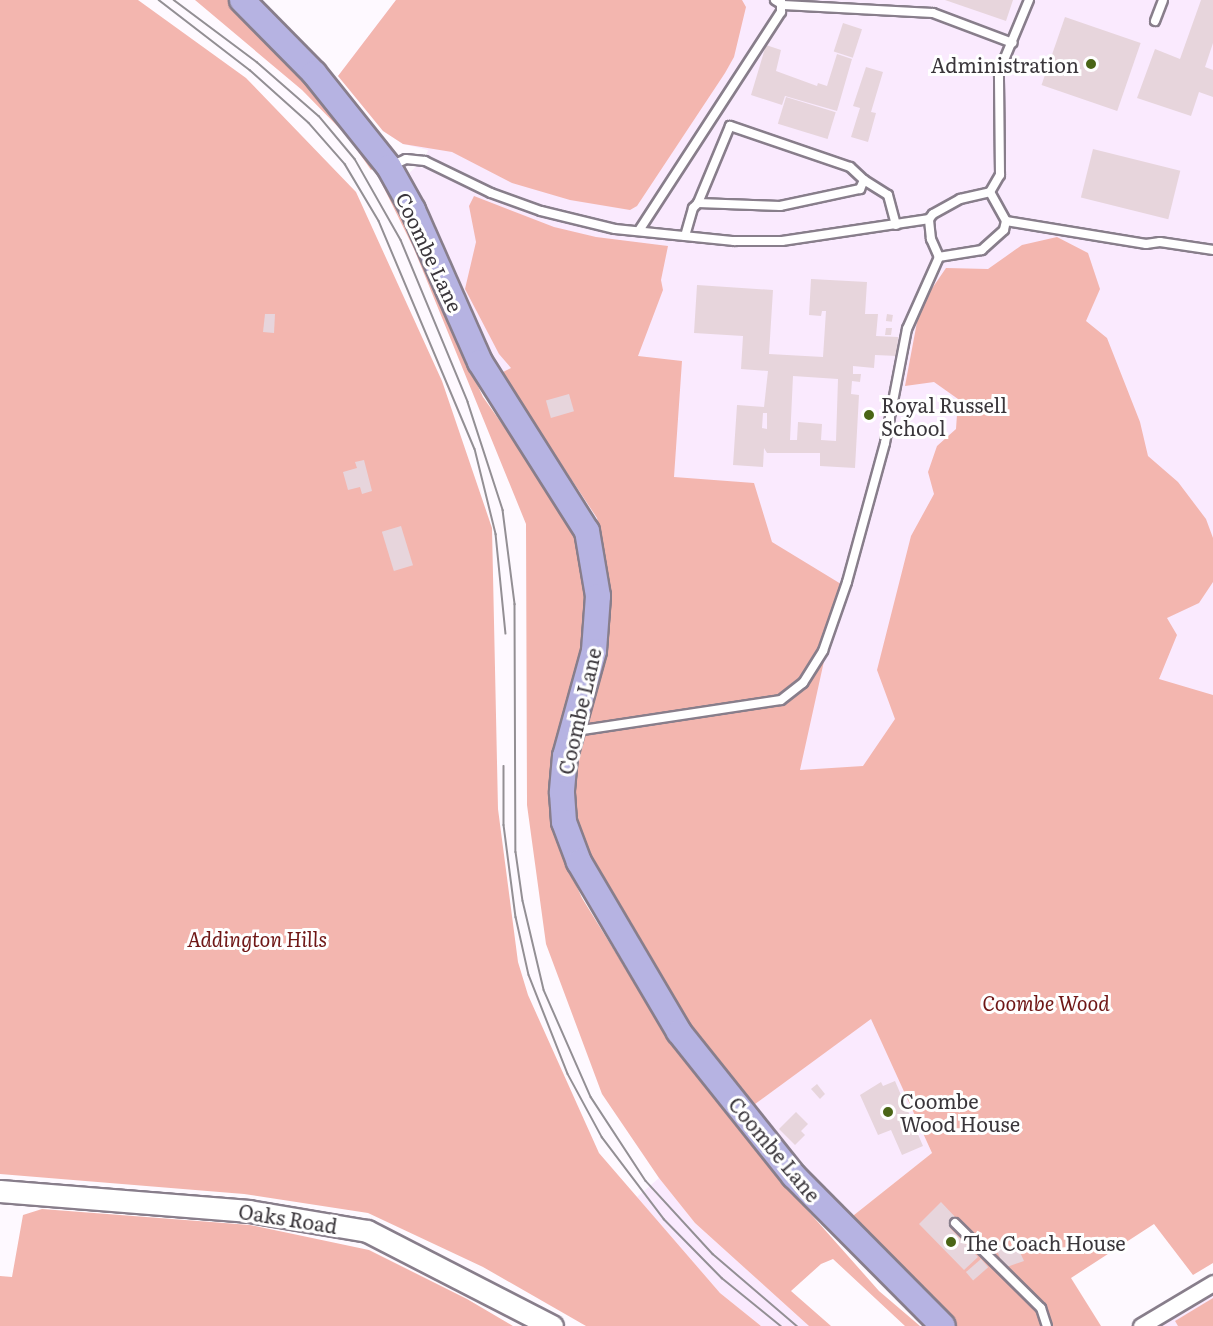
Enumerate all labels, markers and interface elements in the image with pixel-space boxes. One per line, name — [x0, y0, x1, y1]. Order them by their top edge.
place label: Administration — [931, 52, 1079, 76]
marker: Administration — [1084, 57, 1098, 71]
street label: Coombe Lane — [392, 188, 468, 316]
place label: Royal Russell School — [881, 392, 1007, 439]
marker: Royal Russell School — [862, 408, 876, 422]
street label: Coombe Lane — [553, 645, 605, 777]
park label: Addington Hills — [187, 926, 327, 950]
park label: Coombe Wood — [982, 990, 1110, 1014]
place label: Coombe Wood House — [900, 1088, 1020, 1135]
street label: Coombe Lane — [724, 1092, 826, 1206]
marker: Coombe Wood House — [881, 1105, 895, 1119]
street label: Oaks Road — [237, 1198, 339, 1238]
place label: The Coach House — [963, 1230, 1126, 1254]
marker: The Coach House — [944, 1235, 958, 1249]

